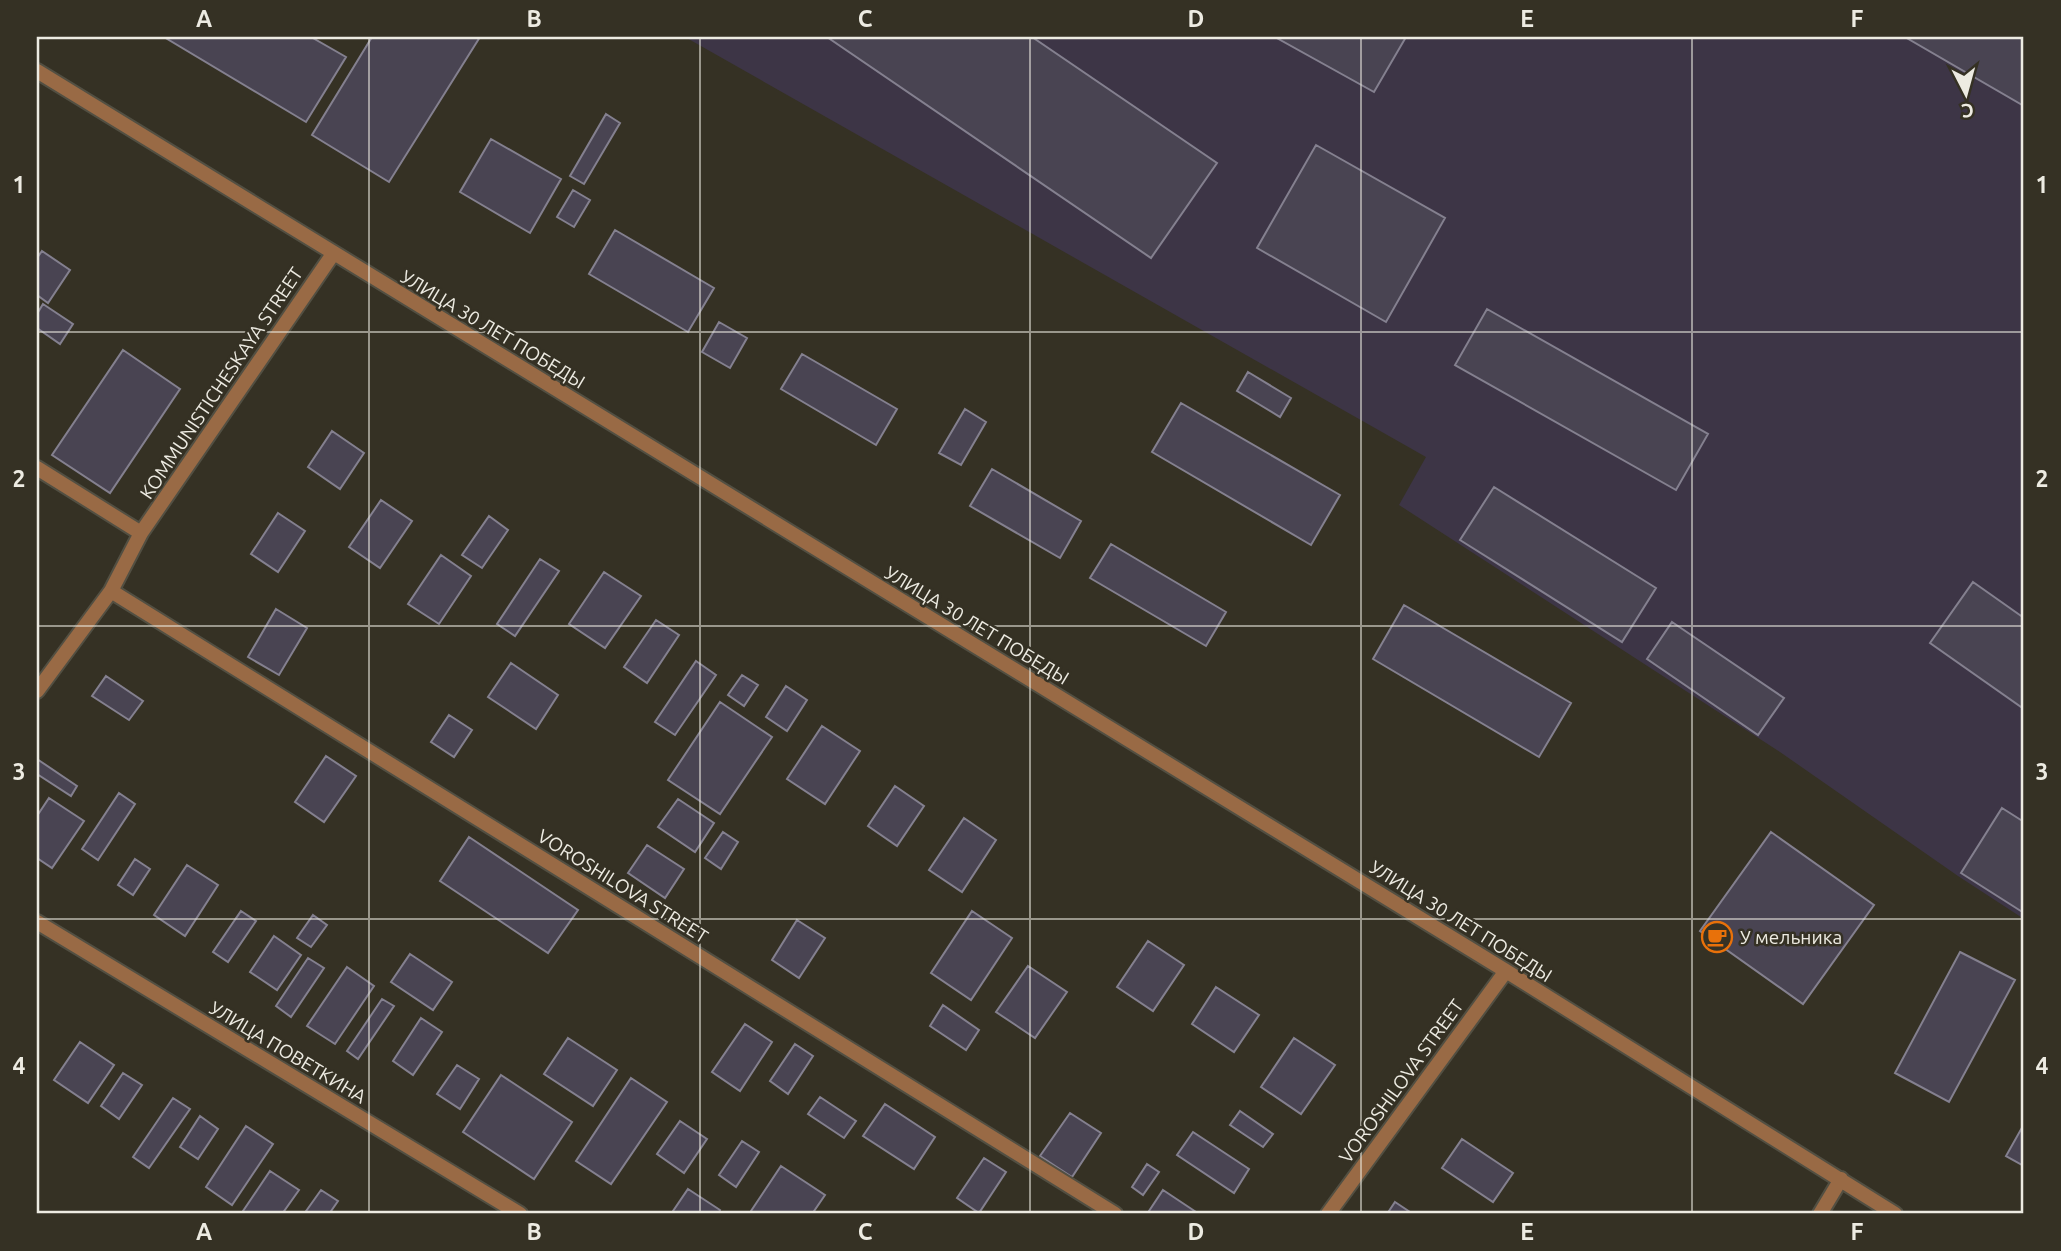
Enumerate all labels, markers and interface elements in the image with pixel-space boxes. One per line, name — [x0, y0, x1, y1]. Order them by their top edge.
text: A — [196, 6, 212, 31]
text: B — [526, 6, 542, 31]
text: C — [858, 6, 873, 31]
text: D — [1188, 6, 1204, 31]
text: E — [1520, 6, 1534, 31]
text: F — [1851, 6, 1864, 31]
north arrow — [1932, 60, 2002, 130]
text: С — [1961, 99, 1975, 122]
text: 1 — [13, 172, 25, 197]
text: 1 — [2036, 172, 2048, 197]
street label: KOMMUNISTICHESKAYA STREET — [135, 263, 307, 503]
street label: УЛИЦА 30 ЛЕТ ПОБЕДЫ — [397, 265, 589, 393]
text: 2 — [13, 466, 25, 491]
text: 2 — [2036, 466, 2048, 491]
street label: УЛИЦА 30 ЛЕТ ПОБЕДЫ — [881, 561, 1073, 689]
text: 3 — [13, 759, 25, 784]
text: 3 — [2036, 759, 2048, 784]
street label: VOROSHILOVA STREET — [534, 825, 713, 948]
street label: УЛИЦА 30 ЛЕТ ПОБЕДЫ — [1366, 856, 1556, 986]
cafe icon: У мельника — [1700, 920, 1734, 954]
place label: У мельника — [1740, 926, 1842, 948]
street label: VOROSHILOVA STREET — [1334, 995, 1468, 1167]
street label: УЛИЦА ПОВЕТКИНА — [206, 997, 371, 1108]
text: 4 — [13, 1053, 26, 1078]
text: 4 — [2036, 1053, 2049, 1078]
text: A — [196, 1219, 212, 1244]
text: B — [526, 1219, 542, 1244]
text: C — [858, 1219, 873, 1244]
text: D — [1188, 1219, 1204, 1244]
text: E — [1520, 1219, 1534, 1244]
text: F — [1851, 1219, 1864, 1244]

